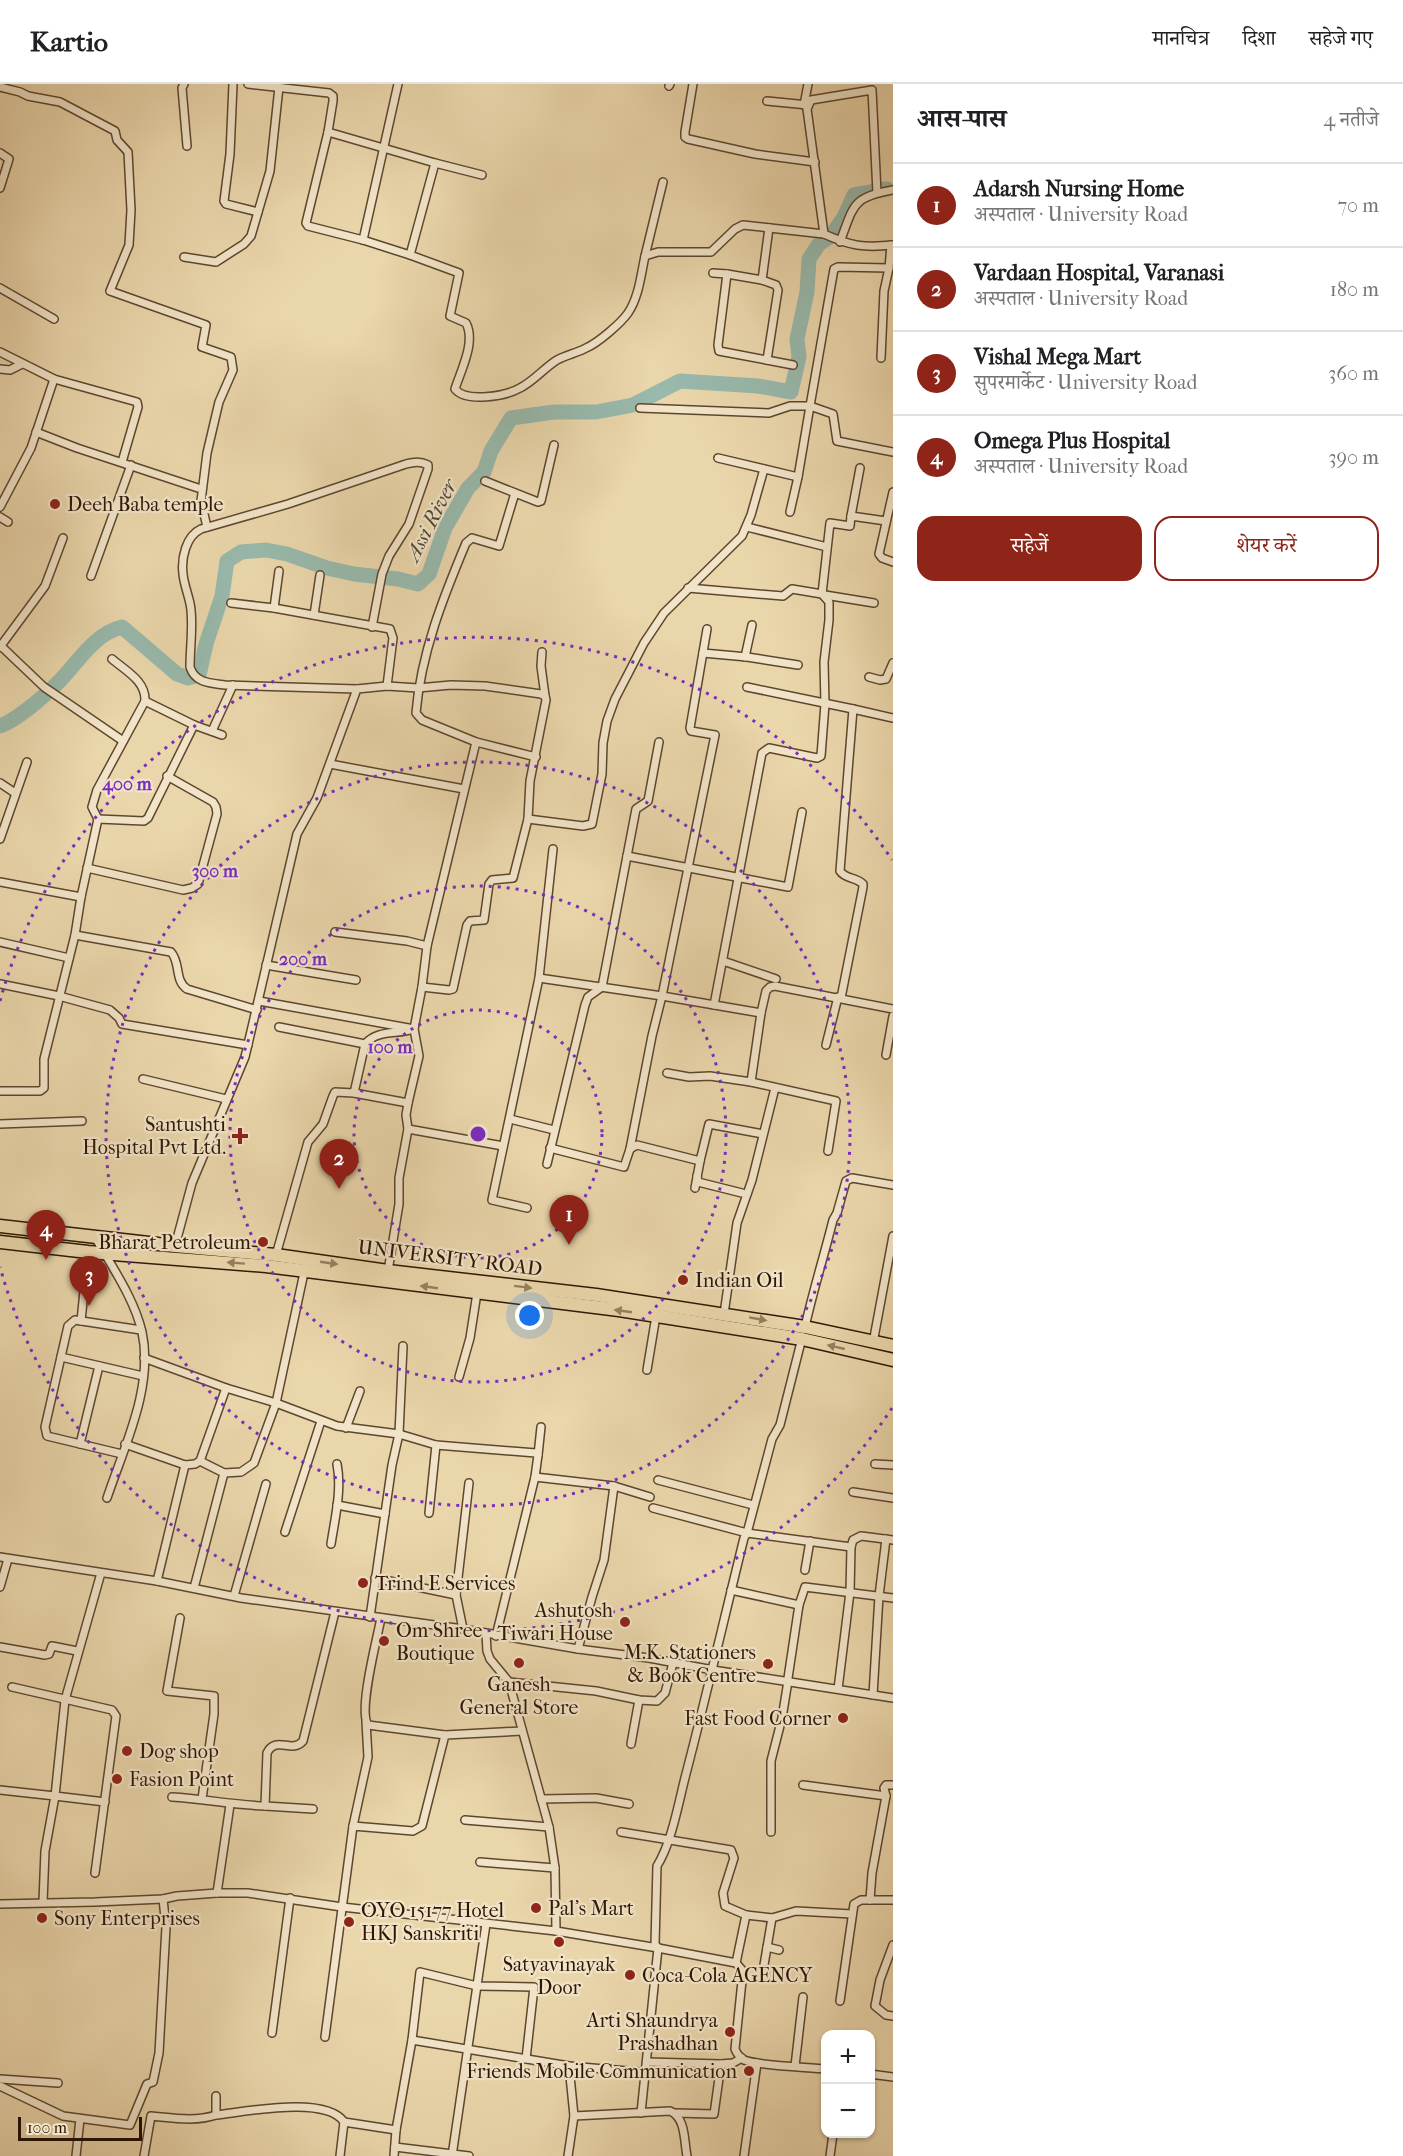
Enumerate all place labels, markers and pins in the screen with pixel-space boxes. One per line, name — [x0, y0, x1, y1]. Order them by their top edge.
place label: Deeh Baba temple — [67, 493, 223, 516]
marker: Deeh Baba temple — [48, 497, 62, 511]
place label: Santushti Hospital Pvt Ltd. — [82, 1113, 226, 1159]
centre of rings — [468, 1124, 488, 1144]
marker: Santushti Hospital Pvt Ltd. — [231, 1127, 249, 1145]
pin: 2 — [320, 1140, 358, 1189]
pin: 1 — [550, 1196, 588, 1245]
pin: 4 — [26, 1210, 66, 1260]
place label: Bharat Petroleum — [98, 1231, 251, 1254]
marker: Bharat Petroleum — [256, 1235, 270, 1249]
pin: 3 — [70, 1256, 109, 1306]
place label: Indian Oil — [695, 1269, 784, 1292]
marker: Indian Oil — [676, 1273, 690, 1287]
place label: Trind E Services — [375, 1572, 515, 1595]
marker: Trind E Services — [356, 1576, 370, 1590]
place label: Ashutosh Tiwari House — [498, 1599, 614, 1645]
marker: Ashutosh Tiwari House — [618, 1615, 632, 1629]
place label: Om Shree Boutique — [396, 1619, 483, 1665]
marker: Om Shree Boutique — [377, 1634, 391, 1648]
place label: M.K. Stationers & Book Centre — [624, 1641, 756, 1687]
marker: Ganesh General Store — [512, 1656, 526, 1670]
marker: M.K. Stationers & Book Centre — [761, 1657, 775, 1671]
place label: Ganesh General Store — [460, 1673, 578, 1719]
place label: Fast Food Corner — [684, 1707, 831, 1730]
marker: Fast Food Corner — [836, 1711, 850, 1725]
place label: Dog shop — [139, 1740, 219, 1763]
marker: Dog shop — [120, 1744, 134, 1758]
place label: Fasion Point — [129, 1768, 234, 1791]
marker: Fasion Point — [110, 1772, 124, 1786]
place label: Pal's Mart — [548, 1897, 634, 1920]
place label: OYO 15177 Hotel HKJ Sanskriti — [361, 1899, 505, 1945]
marker: Pal's Mart — [529, 1901, 543, 1915]
place label: Sony Enterprises — [54, 1907, 200, 1930]
marker: Sony Enterprises — [35, 1911, 49, 1925]
marker: OYO 15177 Hotel HKJ Sanskriti — [342, 1915, 356, 1929]
marker: Satyavinayak Door — [552, 1935, 566, 1949]
place label: Satyavinayak Door — [503, 1953, 616, 1999]
place label: Coca-Cola AGENCY — [642, 1964, 814, 1987]
marker: Coca-Cola AGENCY — [623, 1968, 637, 1982]
place label: Arti Shaundrya Prashadhan — [585, 2009, 719, 2055]
marker: Arti Shaundrya Prashadhan — [723, 2025, 737, 2039]
place label: Friends Mobile Communication — [466, 2060, 737, 2083]
marker: Friends Mobile Communication — [742, 2064, 756, 2078]

